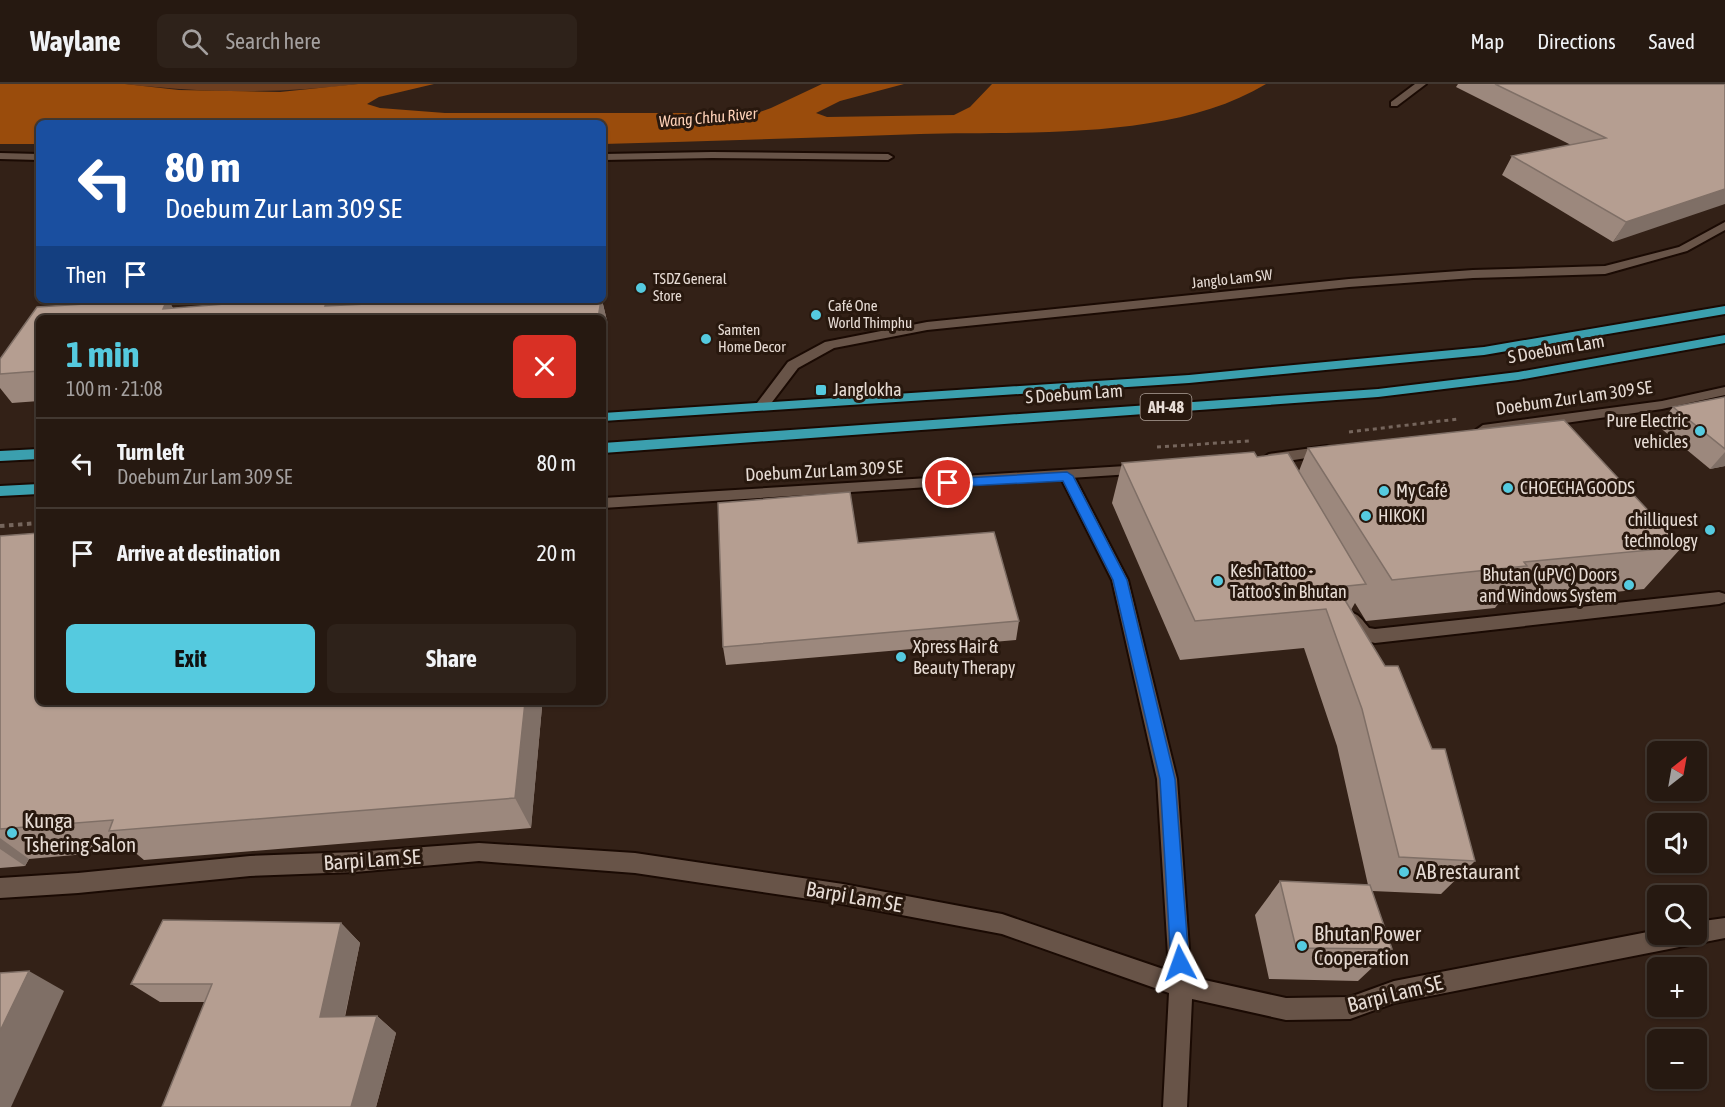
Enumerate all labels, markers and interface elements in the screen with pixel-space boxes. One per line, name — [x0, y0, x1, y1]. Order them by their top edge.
search box — [157, 14, 577, 68]
text: Waylane — [30, 25, 121, 57]
icon: search — [178, 25, 211, 58]
text: Search here — [226, 28, 321, 54]
text: Map — [1470, 29, 1504, 53]
text: Directions — [1537, 29, 1616, 53]
text: Saved — [1649, 29, 1695, 53]
water label: Wang Chhu River — [658, 104, 759, 131]
text: 80 m — [165, 143, 240, 191]
icon: left — [66, 144, 144, 222]
text: Doebum Zur Lam 309 SE — [165, 193, 402, 224]
icon: arrive — [119, 258, 152, 291]
text: Then — [66, 262, 107, 288]
street label: Janglo Lam SW — [1191, 266, 1273, 291]
place label: TSDZ General Store — [653, 270, 727, 304]
marker: TSDZ General Store — [634, 281, 648, 295]
place label: Café One World Thimphu — [828, 297, 912, 331]
marker: Café One World Thimphu — [809, 308, 823, 322]
place label: Samten Home Decor — [718, 321, 786, 355]
street label: S Doebum Lam — [1506, 330, 1606, 367]
marker: Samten Home Decor — [699, 332, 713, 346]
text: 1 min — [66, 333, 140, 375]
button: close — [513, 335, 576, 398]
street label: Doebum Zur Lam 309 SE — [1494, 376, 1654, 419]
text: 100 m · 21:08 — [66, 377, 163, 400]
place label: Janglokha — [833, 379, 902, 400]
street label: S Doebum Lam — [1025, 380, 1123, 407]
marker: Janglokha — [814, 383, 828, 397]
road number: AH-48 — [1140, 394, 1192, 420]
place label: Pure Electric vehicles — [1606, 410, 1688, 452]
marker: Pure Electric vehicles — [1693, 424, 1707, 438]
text: Turn left — [117, 439, 184, 465]
icon: left — [66, 447, 99, 480]
text: 80 m — [536, 450, 576, 476]
street label: Doebum Zur Lam 309 SE — [745, 456, 904, 485]
pin — [922, 457, 973, 508]
text: Doebum Zur Lam 309 SE — [117, 465, 292, 488]
icon: arrive — [931, 466, 964, 499]
place label: CHOECHA GOODS — [1520, 477, 1635, 498]
place label: My Café — [1396, 480, 1448, 501]
marker: CHOECHA GOODS — [1501, 481, 1515, 495]
marker: My Café — [1377, 484, 1391, 498]
place label: HIKOKI — [1378, 505, 1425, 526]
marker: HIKOKI — [1359, 509, 1373, 523]
place label: chilliquest technology — [1624, 509, 1698, 551]
marker: chilliquest technology — [1703, 523, 1717, 537]
icon: arrive — [66, 537, 99, 570]
text: Arrive at destination — [117, 540, 280, 566]
text: 20 m — [536, 540, 576, 566]
place label: Kesh Tattoo - Tattoo's in Bhutan — [1230, 560, 1347, 602]
place label: Bhutan (uPVC) Doors and Windows System — [1479, 564, 1617, 606]
marker: Kesh Tattoo - Tattoo's in Bhutan — [1211, 574, 1225, 588]
marker: Bhutan (uPVC) Doors and Windows System — [1622, 578, 1636, 592]
button: Exit — [66, 624, 315, 693]
button: Share — [327, 624, 576, 693]
place label: Xpress Hair & Beauty Therapy — [913, 636, 1015, 678]
marker: Xpress Hair & Beauty Therapy — [894, 650, 908, 664]
north arrow — [1647, 741, 1707, 801]
map controls — [1647, 741, 1707, 1089]
place label: Kunga Tshering Salon — [24, 808, 136, 856]
button: sound — [1647, 813, 1707, 873]
marker: Kunga Tshering Salon — [5, 826, 19, 840]
street label: Barpi Lam SE — [323, 844, 421, 874]
place label: AB restaurant — [1416, 859, 1520, 883]
marker: AB restaurant — [1397, 865, 1411, 879]
street label: Barpi Lam SE — [804, 876, 904, 916]
button: search — [1647, 885, 1707, 945]
place label: Bhutan Power Cooperation — [1314, 921, 1422, 969]
position arrow — [1148, 931, 1212, 995]
marker: Bhutan Power Cooperation — [1295, 939, 1309, 953]
button: + — [1647, 957, 1707, 1017]
street label: Barpi Lam SE — [1345, 970, 1445, 1016]
button: − — [1647, 1029, 1707, 1089]

